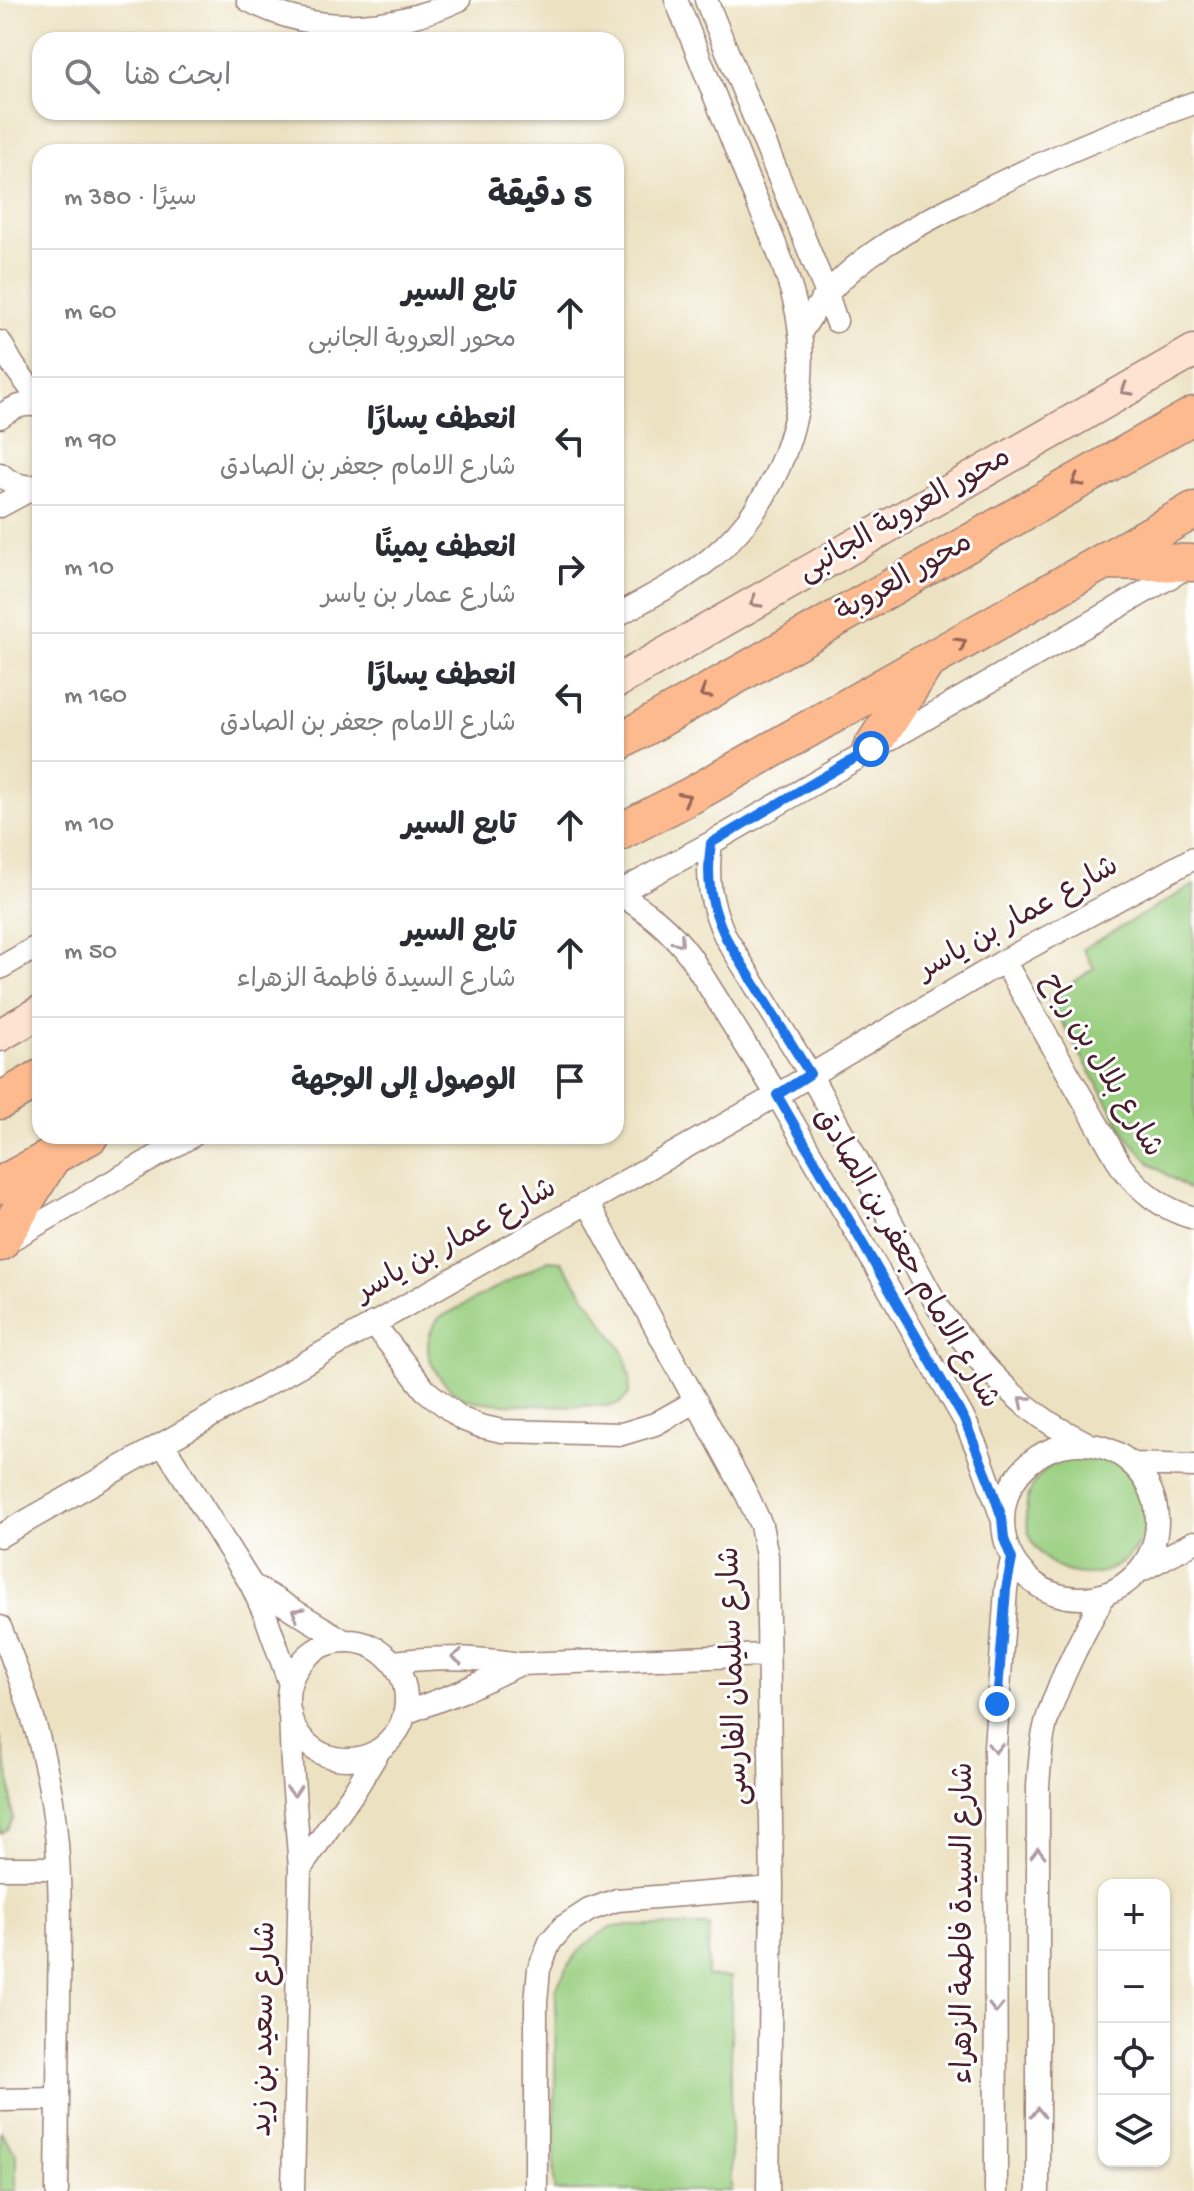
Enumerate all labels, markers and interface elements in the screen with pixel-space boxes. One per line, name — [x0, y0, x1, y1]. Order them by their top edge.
search box — [32, 32, 624, 120]
icon: search — [60, 54, 104, 98]
text: ابحث هنا — [124, 61, 231, 96]
text: 5 دقيقة — [488, 179, 592, 219]
text: سيرًا · 380 m — [64, 184, 197, 215]
text: تابع السير — [402, 277, 516, 312]
icon: ahead — [548, 291, 592, 335]
text: 60 m — [64, 298, 117, 329]
text: محور العروبة الجانبى — [308, 326, 516, 357]
one-way arrow — [1120, 380, 1134, 395]
text: انعطف يسارًا — [367, 405, 516, 440]
icon: left — [548, 419, 592, 463]
text: 90 m — [64, 426, 116, 457]
street label: محور العروبة الجانبى — [792, 440, 1018, 592]
text: شارع الامام جعفر بن الصادق — [220, 454, 516, 485]
one-way arrow — [1072, 471, 1086, 487]
street label: محور العروبة — [831, 526, 979, 632]
text: انعطف يمينًا — [375, 533, 516, 568]
icon: right — [548, 547, 592, 591]
text: 10 m — [64, 554, 114, 585]
text: شارع عمار بن ياسر — [321, 582, 516, 613]
one-way arrow — [749, 592, 764, 608]
one-way arrow — [952, 637, 966, 653]
text: انعطف يسارًا — [367, 661, 516, 696]
icon: left — [548, 675, 592, 719]
text: 160 m — [64, 682, 127, 713]
one-way arrow — [700, 683, 714, 699]
text: شارع الامام جعفر بن الصادق — [220, 710, 516, 741]
route start — [853, 731, 889, 767]
one-way arrow — [677, 793, 692, 808]
icon: ahead — [548, 803, 592, 847]
text: 10 m — [64, 810, 114, 841]
text: تابع السير — [402, 810, 516, 845]
street label: شارع عمار بن ياسر — [910, 850, 1126, 991]
text: تابع السير — [402, 917, 516, 952]
icon: ahead — [548, 931, 592, 975]
one-way arrow — [669, 932, 683, 947]
text: 50 m — [64, 938, 117, 969]
text: شارع السيدة فاطمة الزهراء — [237, 966, 516, 997]
street label: شارع بلال بن رباح — [1031, 967, 1169, 1165]
icon: arrive — [548, 1059, 592, 1103]
text: الوصول إلى الوجهة — [291, 1066, 516, 1101]
street label: شارع الامام جعفر بن الصادق — [804, 1102, 1006, 1416]
street label: شارع عمار بن ياسر — [348, 1172, 564, 1313]
one-way arrow — [1018, 1396, 1033, 1411]
street label: شارع سليمان الفارسى — [714, 1546, 758, 1806]
one-way arrow — [291, 1607, 306, 1623]
one-way arrow — [450, 1649, 463, 1666]
route end — [979, 1686, 1015, 1722]
one-way arrow — [986, 1742, 1004, 1755]
street label: شارع السيدة فاطمة الزهراء — [948, 1762, 983, 2084]
one-way arrow — [285, 1785, 302, 1798]
one-way arrow — [1029, 1846, 1047, 1859]
map controls — [1098, 1879, 1170, 2167]
button: + — [1098, 1879, 1170, 1951]
street label: شارع سعيد بن زيد — [247, 1921, 285, 2137]
button: − — [1098, 1951, 1170, 2023]
one-way arrow — [987, 2002, 1004, 2015]
button: locate — [1098, 2023, 1170, 2095]
button: layers — [1098, 2095, 1170, 2167]
one-way arrow — [1029, 2106, 1047, 2119]

